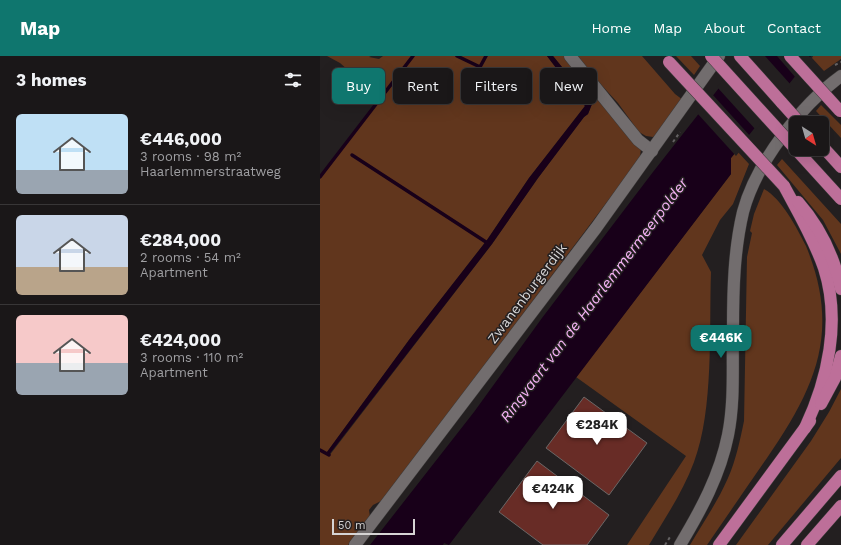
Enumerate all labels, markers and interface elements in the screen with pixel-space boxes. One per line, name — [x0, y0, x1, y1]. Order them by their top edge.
text: Map — [20, 17, 60, 40]
text: Home — [591, 20, 631, 36]
text: Map — [653, 20, 682, 36]
text: About — [704, 20, 745, 36]
text: Contact — [767, 20, 821, 36]
chip: Buy — [332, 68, 385, 104]
chip: Rent — [393, 68, 453, 104]
chip: Filters — [461, 68, 532, 104]
chip: New — [540, 68, 597, 104]
icon: filters — [282, 69, 304, 91]
text: 3 homes — [16, 70, 87, 90]
north arrow — [789, 116, 829, 156]
map controls — [789, 116, 829, 156]
text: €446,000 — [140, 129, 222, 149]
icon: home — [48, 130, 96, 178]
text: 3 rooms · 98 m² — [140, 149, 241, 164]
text: Haarlemmerstraatweg — [140, 164, 281, 179]
water label: Ringvaart van de Haarlemmermeerpolder — [496, 173, 692, 426]
text: €284,000 — [140, 230, 221, 250]
icon: home — [48, 231, 96, 279]
street label: Zwanenburgerdijk — [484, 240, 570, 346]
text: 2 rooms · 54 m² — [140, 250, 241, 265]
text: Apartment — [140, 265, 208, 280]
pin: €446K — [693, 325, 749, 359]
text: €424,000 — [140, 330, 221, 350]
text: €446K — [700, 330, 742, 345]
icon: home — [48, 331, 96, 379]
text: 3 rooms · 110 m² — [140, 350, 243, 365]
text: Apartment — [140, 365, 208, 380]
pin: €284K — [569, 412, 625, 446]
text: €284K — [576, 417, 618, 432]
pin: €424K — [525, 476, 581, 510]
text: €424K — [532, 481, 574, 496]
scale bar — [332, 517, 415, 536]
text: 50 m — [338, 519, 365, 532]

